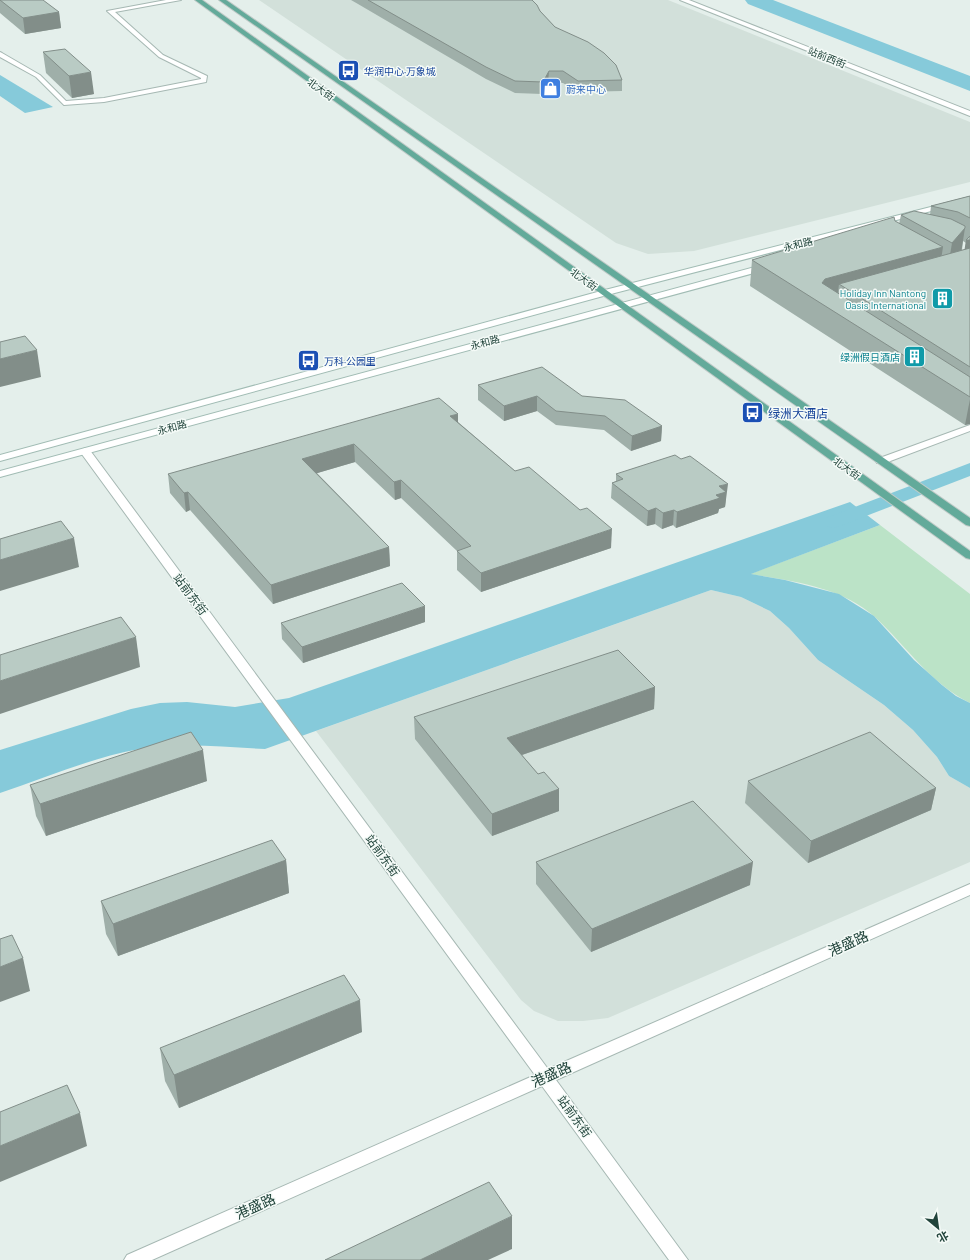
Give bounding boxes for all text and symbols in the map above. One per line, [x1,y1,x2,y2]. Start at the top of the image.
street label: 站前西街 [806,44,848,70]
bus stop icon: 华润中心·万象城 [335,58,361,84]
place label: 华润中心·万象城 [364,65,436,77]
street label: 北大街 [305,75,337,103]
shop icon: 蔚来中心 [538,76,564,102]
place label: 蔚来中心 [566,83,606,95]
street label: 永和路 [782,235,814,253]
street label: 北大街 [568,265,600,293]
building icon: Holiday Inn Nantong Oasis International [929,286,955,312]
place label: Holiday Inn Nantong Oasis International [840,287,926,311]
street label: 永和路 [469,332,501,352]
building icon: 绿洲假日酒店 [902,344,928,370]
bus stop icon: 万科·公园里 [296,348,322,374]
place label: 绿洲假日酒店 [840,351,900,363]
place label: 万科·公园里 [324,355,376,367]
bus stop icon: 绿洲大酒店 [739,400,765,426]
place label: 绿洲大酒店 [768,406,828,420]
street label: 永和路 [156,417,188,437]
street label: 北大街 [831,454,863,482]
street label: 站前东街 [171,571,211,617]
street label: 站前东街 [363,831,403,879]
street label: 港盛路 [825,927,871,959]
street label: 港盛路 [528,1058,574,1090]
street label: 站前东街 [555,1092,595,1140]
street label: 港盛路 [232,1190,278,1222]
north arrow [918,1208,958,1248]
text: 北 [935,1229,951,1246]

